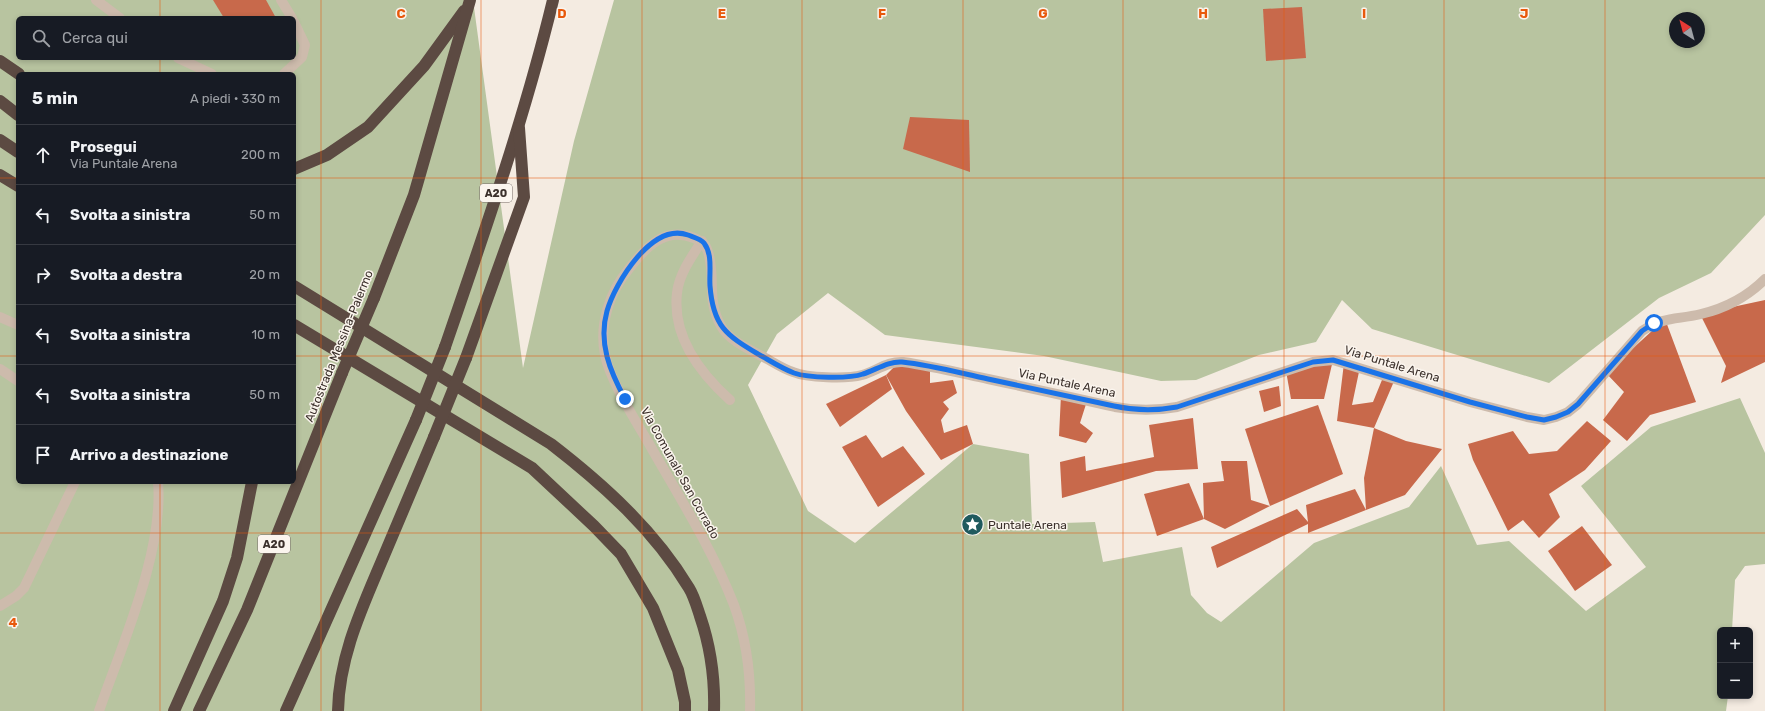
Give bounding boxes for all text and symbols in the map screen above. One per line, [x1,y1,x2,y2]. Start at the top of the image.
text: C [396,6,406,21]
text: D [557,6,567,21]
text: E [718,6,726,21]
text: F [878,6,886,21]
text: G [1038,6,1048,21]
text: H [1198,6,1208,21]
text: I [1362,6,1366,21]
text: J [1520,6,1528,21]
north arrow [1669,12,1705,48]
search box [16,16,296,60]
icon: search [30,27,52,49]
text: Cerca qui [62,29,128,47]
text: 5 min [32,88,78,108]
text: A piedi · 330 m [190,91,280,106]
text: Prosegui [70,138,137,156]
icon: ahead [32,144,54,166]
text: 200 m [241,147,280,162]
text: Via Puntale Arena [70,156,177,171]
road number: A20 [480,184,512,202]
icon: left [32,204,54,226]
text: Svolta a sinistra [70,206,190,224]
text: 50 m [249,207,280,222]
icon: right [32,264,54,286]
text: Svolta a destra [70,266,182,284]
text: 20 m [249,267,280,282]
street label: Autostrada Messina-Palermo [302,268,376,424]
route start [1645,314,1663,332]
icon: left [32,324,54,346]
text: Svolta a sinistra [70,326,190,344]
text: 10 m [251,327,280,342]
street label: Via Puntale Arena [1343,343,1441,385]
street label: Via Puntale Arena [1017,366,1117,400]
icon: left [32,384,54,406]
text: Svolta a sinistra [70,386,190,404]
text: 50 m [249,387,280,402]
route end [616,390,634,408]
street label: Via Comunale San Corrado [638,405,722,541]
icon: arrive [32,444,54,466]
text: Arrivo a destinazione [70,446,228,464]
place icon: Puntale Arena [959,512,985,538]
place label: Puntale Arena [988,518,1067,532]
road number: A20 [258,535,290,553]
text: 4 [9,615,18,630]
map controls [1717,627,1753,699]
button: + [1717,627,1753,663]
button: − [1717,663,1753,699]

